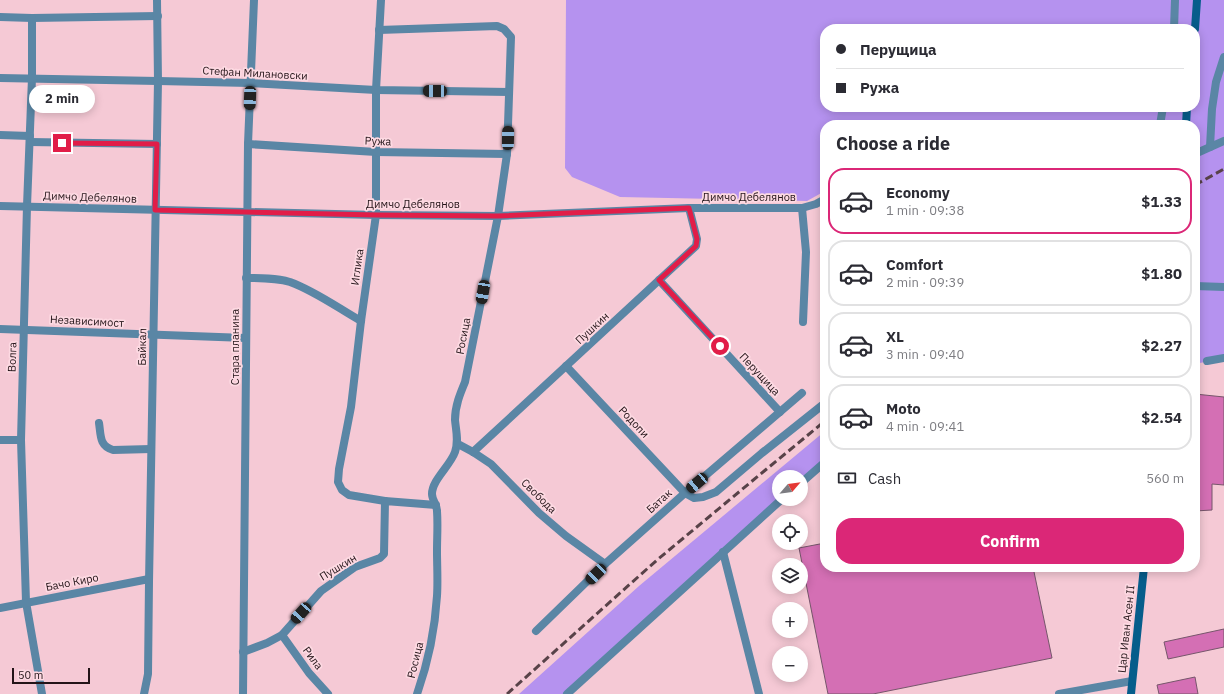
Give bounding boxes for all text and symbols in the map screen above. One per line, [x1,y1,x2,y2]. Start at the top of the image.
text: Перущица [860,40,936,59]
street label: Стефан Милановски [202,63,308,83]
text: Ружа [860,78,899,97]
callout: 2 min [29,85,95,113]
car [423,85,447,97]
car [244,86,256,110]
text: 2 min [45,90,79,107]
car [502,126,514,150]
text: Choose a ride [836,132,950,155]
route end [53,134,71,152]
street label: Ружа [364,134,392,148]
icon: car [838,183,874,219]
text: Economy [886,183,950,202]
street label: Димчо Дебелянов [43,188,137,206]
street label: Димчо Дебелянов [702,190,796,204]
text: $1.33 [1141,192,1182,211]
street label: Димчо Дебелянов [366,197,460,211]
text: 1 min · 09:38 [886,202,964,219]
street label: Иглика [348,248,367,286]
icon: car [838,255,874,291]
text: Comfort [886,255,943,274]
text: $1.80 [1141,264,1182,283]
text: 2 min · 09:39 [886,274,964,291]
car [475,279,491,305]
street label: Стара планина [228,309,242,385]
street label: Пушкин [572,309,612,347]
street label: Независимост [50,312,124,330]
street label: Росица [453,316,473,356]
icon: car [838,327,874,363]
text: XL [886,327,904,346]
street label: Байкал [135,328,149,366]
text: $2.27 [1141,336,1182,355]
route start [711,337,729,355]
street label: Волга [4,342,20,372]
text: 3 min · 09:40 [886,346,964,363]
street label: Перущица [737,350,783,398]
icon: car [838,399,874,435]
text: Moto [886,399,921,418]
street label: Родопи [616,403,652,441]
text: $2.54 [1141,408,1182,427]
text: 4 min · 09:41 [886,418,964,435]
icon: cash [836,467,858,489]
text: Cash [868,469,901,488]
north arrow [772,470,808,506]
map controls [772,470,808,682]
text: 560 m [1146,470,1184,487]
car [684,471,710,495]
street label: Свобода [518,476,560,516]
street label: Батак [643,486,675,516]
button: locate [772,514,808,550]
button: Confirm [836,518,1184,564]
street label: Пушкин [317,550,359,584]
button: layers [772,558,808,594]
car [583,561,609,587]
street label: Бачо Киро [44,570,100,594]
street label: Цар Иван Асен II [1114,584,1138,674]
car [289,600,313,626]
button: + [772,602,808,638]
street label: Росица [404,640,426,680]
street label: Рила [300,644,326,672]
button: − [772,646,808,682]
scale bar [12,666,90,685]
text: 50 m [18,668,43,682]

